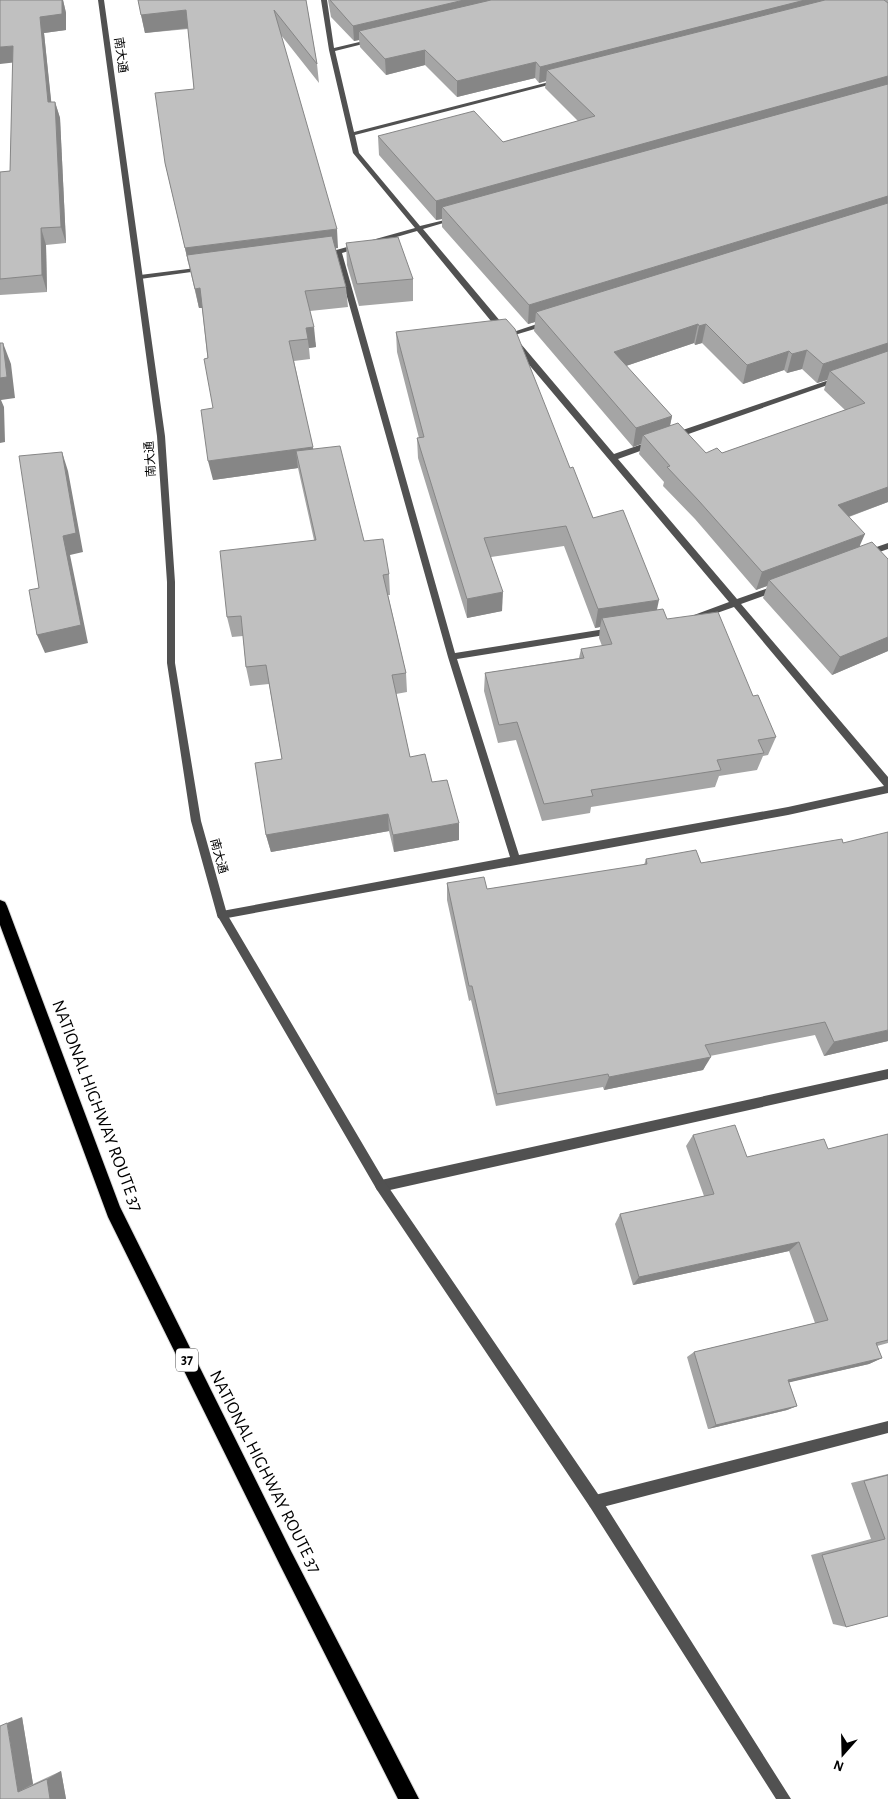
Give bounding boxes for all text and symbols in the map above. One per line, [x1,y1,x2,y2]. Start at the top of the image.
street label: 南大通 [113,36,130,74]
street label: 南大通 [142,441,157,477]
street label: 南大通 [209,837,230,875]
street label: NATIONAL HIGHWAY ROUTE 37 [48,998,146,1214]
road number: 37 [176,1348,198,1372]
street label: NATIONAL HIGHWAY ROUTE 37 [206,1368,324,1576]
north arrow [818,1729,868,1779]
text: N [832,1757,846,1774]

